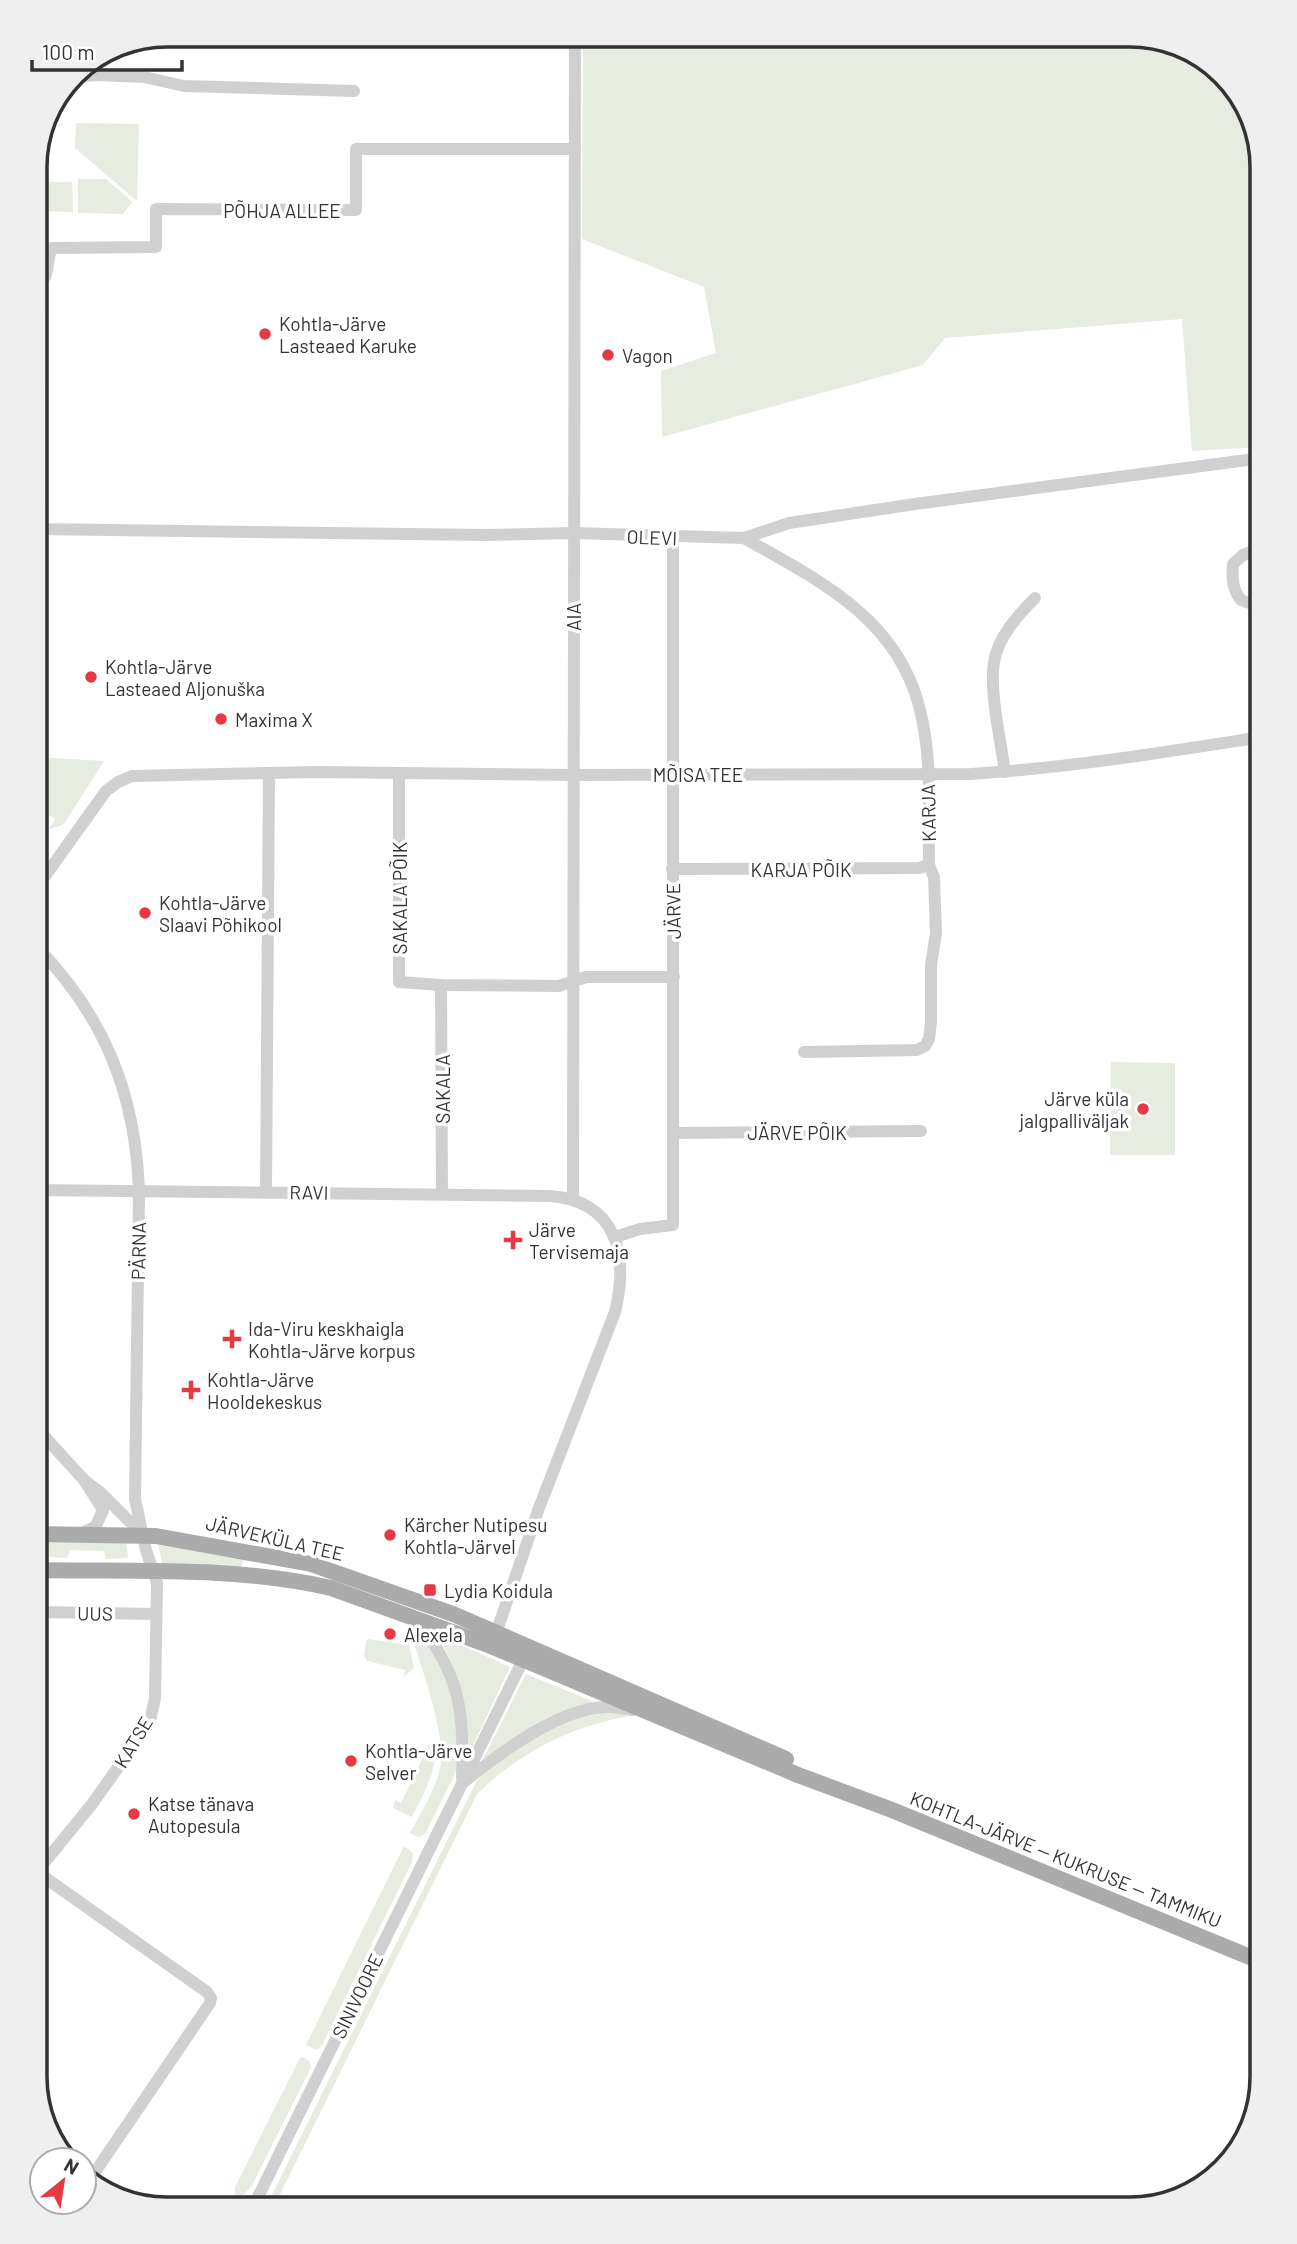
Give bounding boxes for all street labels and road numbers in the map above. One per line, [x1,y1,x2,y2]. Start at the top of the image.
street label: PÕHJA ALLEE [223,199,341,222]
street label: OLEVI [626,525,678,549]
street label: AIA [562,603,585,631]
street label: MÕISA TEE [653,763,743,786]
street label: KARJA [916,784,940,842]
street label: SAKALA PÕIK [388,841,411,954]
street label: KARJA PÕIK [750,858,852,881]
street label: JÄRVE [661,883,685,939]
street label: SAKALA [431,1054,454,1124]
street label: JÄRVE PÕIK [747,1121,847,1144]
street label: RAVI [289,1180,329,1204]
street label: PÄRNA [126,1222,150,1280]
street label: JÄRVEKÜLA TEE [204,1511,346,1565]
street label: UUS [77,1601,113,1625]
street label: KATSE [109,1712,157,1772]
street label: KOHTLA-JÄRVE — KUKRUSE — TAMMIKU [907,1786,1225,1932]
street label: SINIVOORE [327,1950,387,2042]

